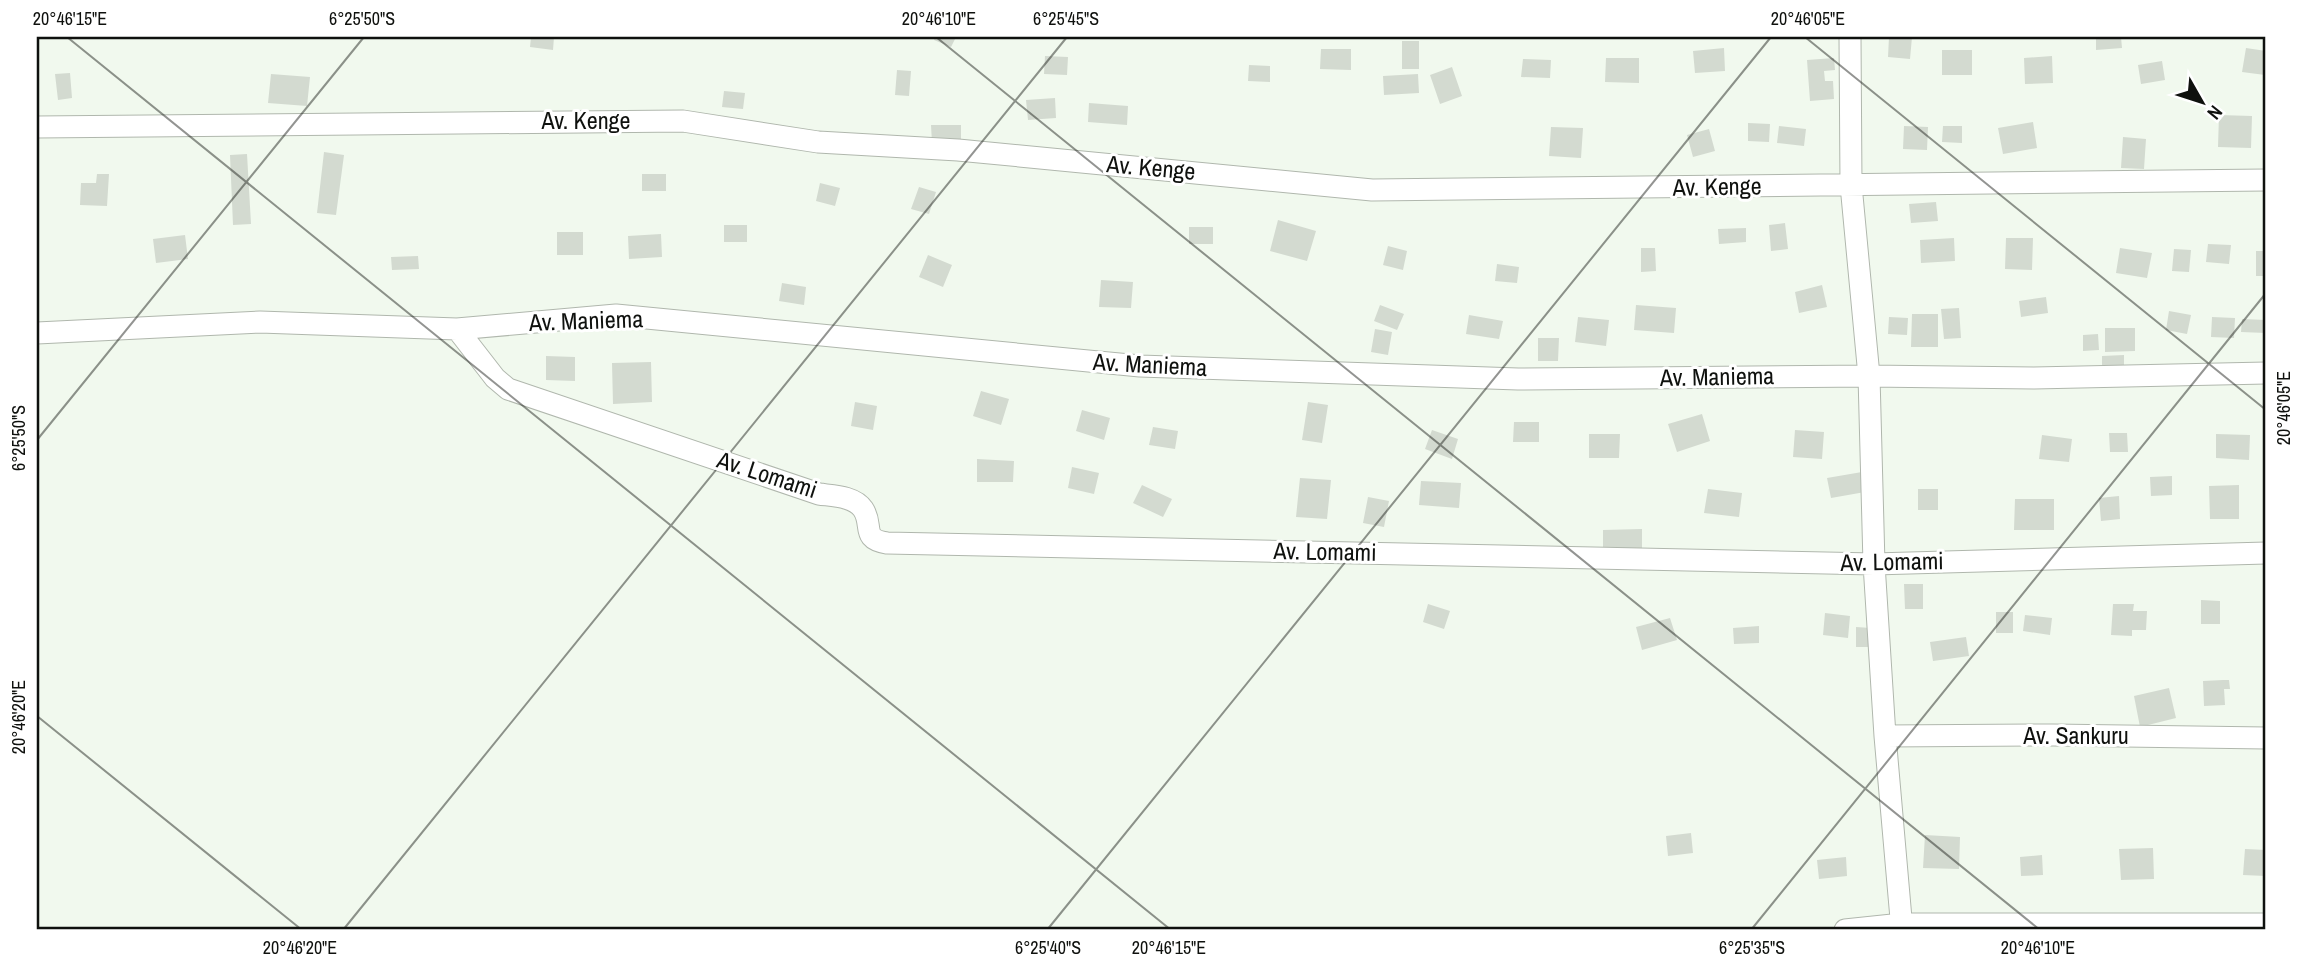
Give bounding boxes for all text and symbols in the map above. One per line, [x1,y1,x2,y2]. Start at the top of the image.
text: 20°46'15"E [33,6,107,31]
text: 6°25'50"S [329,6,395,31]
text: 20°46'10"E [902,6,976,31]
text: 6°25'45"S [1033,6,1099,31]
text: 20°46'05"E [1771,6,1845,31]
north arrow [2166,66,2236,136]
text: N [2202,100,2229,125]
street label: Av. Kenge [540,104,631,136]
street label: Av. Kenge [1104,147,1197,187]
street label: Av. Kenge [1671,169,1762,203]
street label: Av. Maniema [527,302,644,338]
street label: Av. Maniema [1091,345,1208,383]
street label: Av. Maniema [1659,359,1774,393]
text: 20°46'05"E [2271,371,2296,445]
text: 6°25'50"S [6,405,31,471]
street label: Av. Lomami [712,443,821,505]
street label: Av. Lomami [1272,534,1377,568]
street label: Av. Lomami [1839,544,1944,578]
text: 20°46'20"E [6,680,31,754]
street label: Av. Sankuru [2022,719,2129,751]
text: 20°46'20"E [263,935,337,960]
text: 6°25'40"S [1015,935,1081,960]
text: 20°46'15"E [1132,935,1206,960]
text: 6°25'35"S [1719,935,1785,960]
text: 20°46'10"E [2001,935,2075,960]

